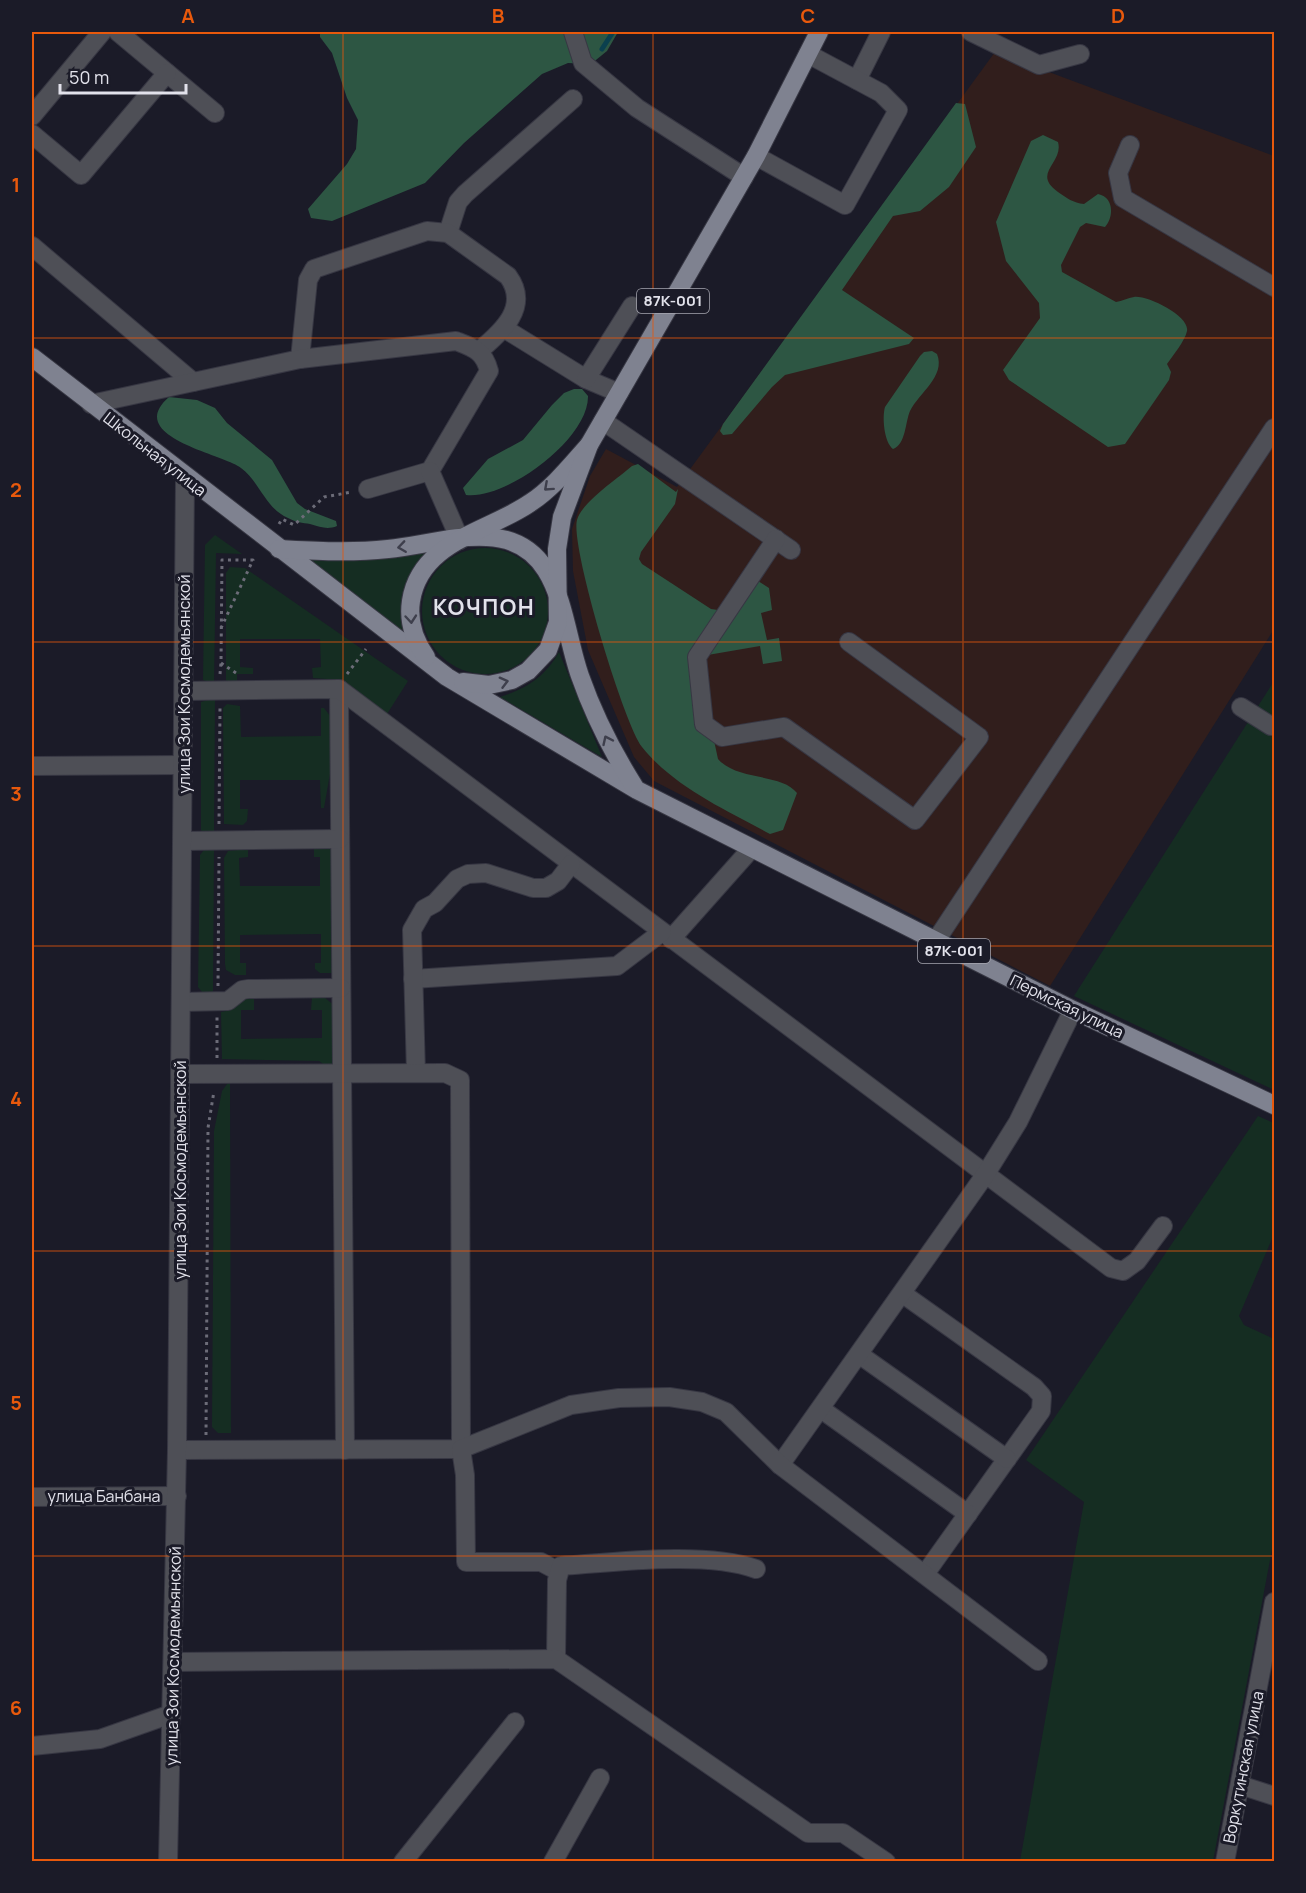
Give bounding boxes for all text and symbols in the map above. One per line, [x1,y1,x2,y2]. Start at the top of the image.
text: A [181,2,195,29]
text: B [492,2,505,29]
text: C [801,2,815,29]
text: D [1111,2,1125,29]
scale bar [60,57,186,95]
text: 50 m [69,65,109,89]
text: 1 [12,171,20,198]
road number: 87К-001 [637,289,709,313]
street label: Школьная улица [99,407,211,501]
text: 2 [10,476,22,503]
one-way arrow [545,480,555,491]
one-way arrow [398,541,407,553]
street label: улица Зои Космодемьянской [173,574,195,794]
district label: КОЧПОН [433,592,535,622]
one-way arrow [404,614,417,623]
one-way arrow [498,677,509,689]
one-way arrow [602,736,614,747]
text: 3 [10,780,22,807]
road number: 87К-001 [918,939,990,963]
street label: Пермская улица [1007,969,1127,1043]
street label: улица Зои Космодемьянской [169,1060,191,1280]
text: 4 [10,1085,22,1112]
text: 5 [10,1389,22,1416]
street label: улица Банбана [48,1485,160,1507]
street label: улица Зои Космодемьянской [160,1546,186,1766]
street label: Воркутинская улица [1217,1689,1269,1845]
text: 6 [10,1694,22,1721]

